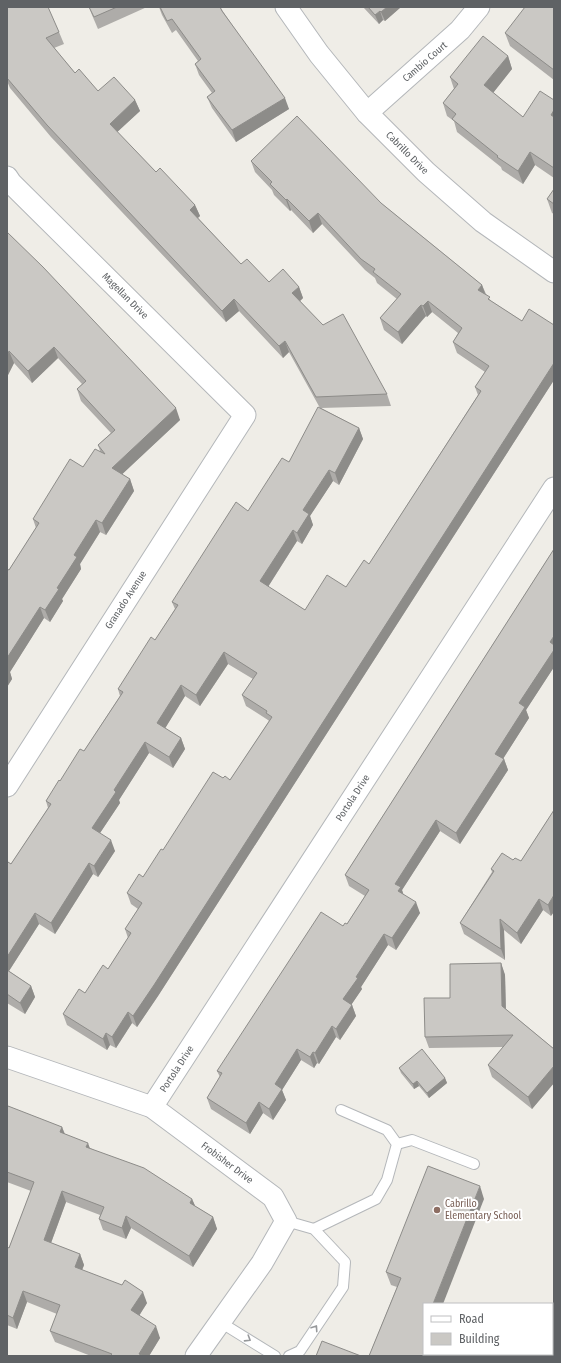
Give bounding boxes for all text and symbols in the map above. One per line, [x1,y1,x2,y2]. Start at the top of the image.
street label: Cambio Court [400,39,450,85]
street label: Cabrillo Drive [383,129,431,177]
street label: Magellan Drive [99,270,151,322]
street label: Granado Avenue [103,569,149,631]
street label: Portola Drive [334,772,373,824]
street label: Portola Drive [158,1043,197,1095]
street label: Frobisher Drive [199,1140,255,1186]
place label: Cabrillo Elementary School [445,1198,521,1222]
marker: Cabrillo Elementary School [432,1205,442,1215]
legend [423,1303,553,1355]
text: Road [459,1312,484,1326]
one-way arrow [310,1325,318,1332]
text: Building [459,1332,500,1346]
one-way arrow [243,1334,250,1341]

